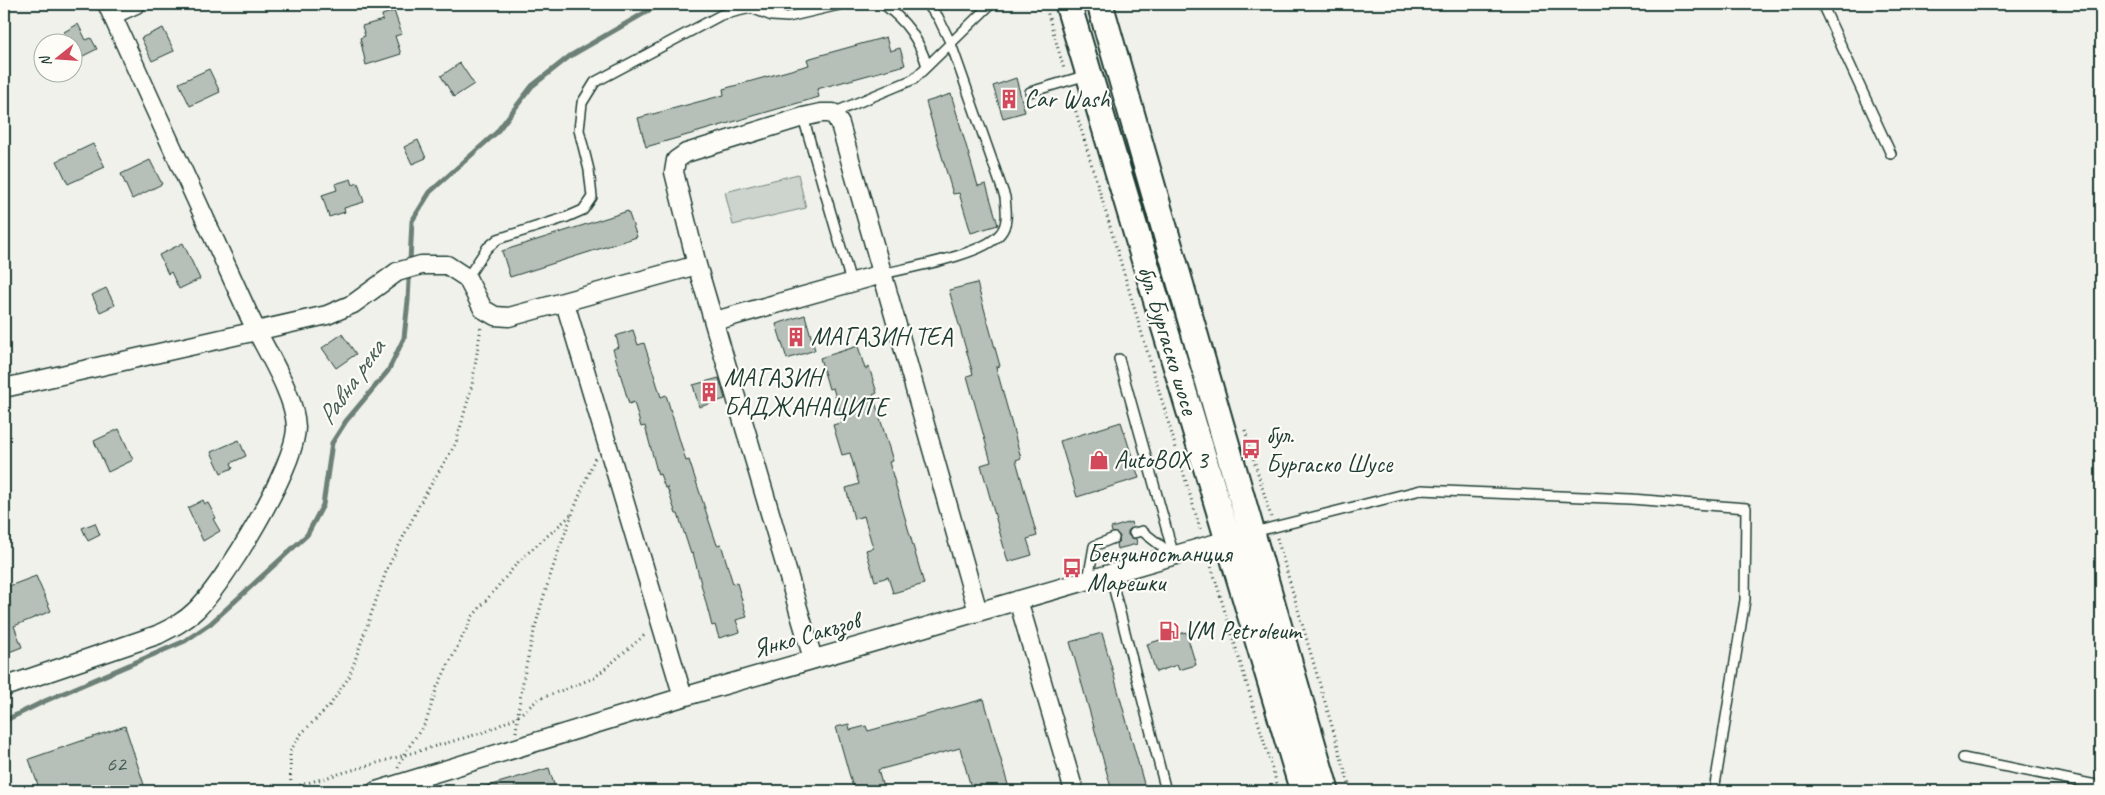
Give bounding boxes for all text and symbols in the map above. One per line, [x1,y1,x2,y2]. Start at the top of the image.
north arrow [32,32,82,82]
text: N [36,53,55,68]
place label: Car Wash [1024,83,1110,115]
building icon: Car Wash [998,88,1020,110]
street label: бул. Бургаско шосе [1130,262,1206,420]
place label: МАГАЗИН ТЕА [811,321,953,353]
building icon: МАГАЗИН ТЕА [785,326,807,348]
water label: Равна река [310,331,394,431]
place label: МАГАЗИН БАДЖАНАЦИТЕ [724,362,891,423]
building icon: МАГАЗИН БАДЖАНАЦИТЕ [698,381,720,403]
place label: бул. Бургаско Шусе [1266,419,1394,480]
bus stop icon: бул. Бургаско Шусе [1240,438,1262,460]
place label: AutoBOX 3 [1114,444,1209,476]
shop icon: AutoBOX 3 [1088,449,1110,471]
place label: Бензиностанция Марешки [1087,538,1234,599]
bus stop icon: Бензиностанция Марешки [1061,557,1083,579]
street label: Янко Сакъзов [749,603,868,666]
place label: VM Petroleum [1184,615,1303,647]
fuel station icon: VM Petroleum [1158,620,1180,642]
house number: 62 [106,750,128,778]

